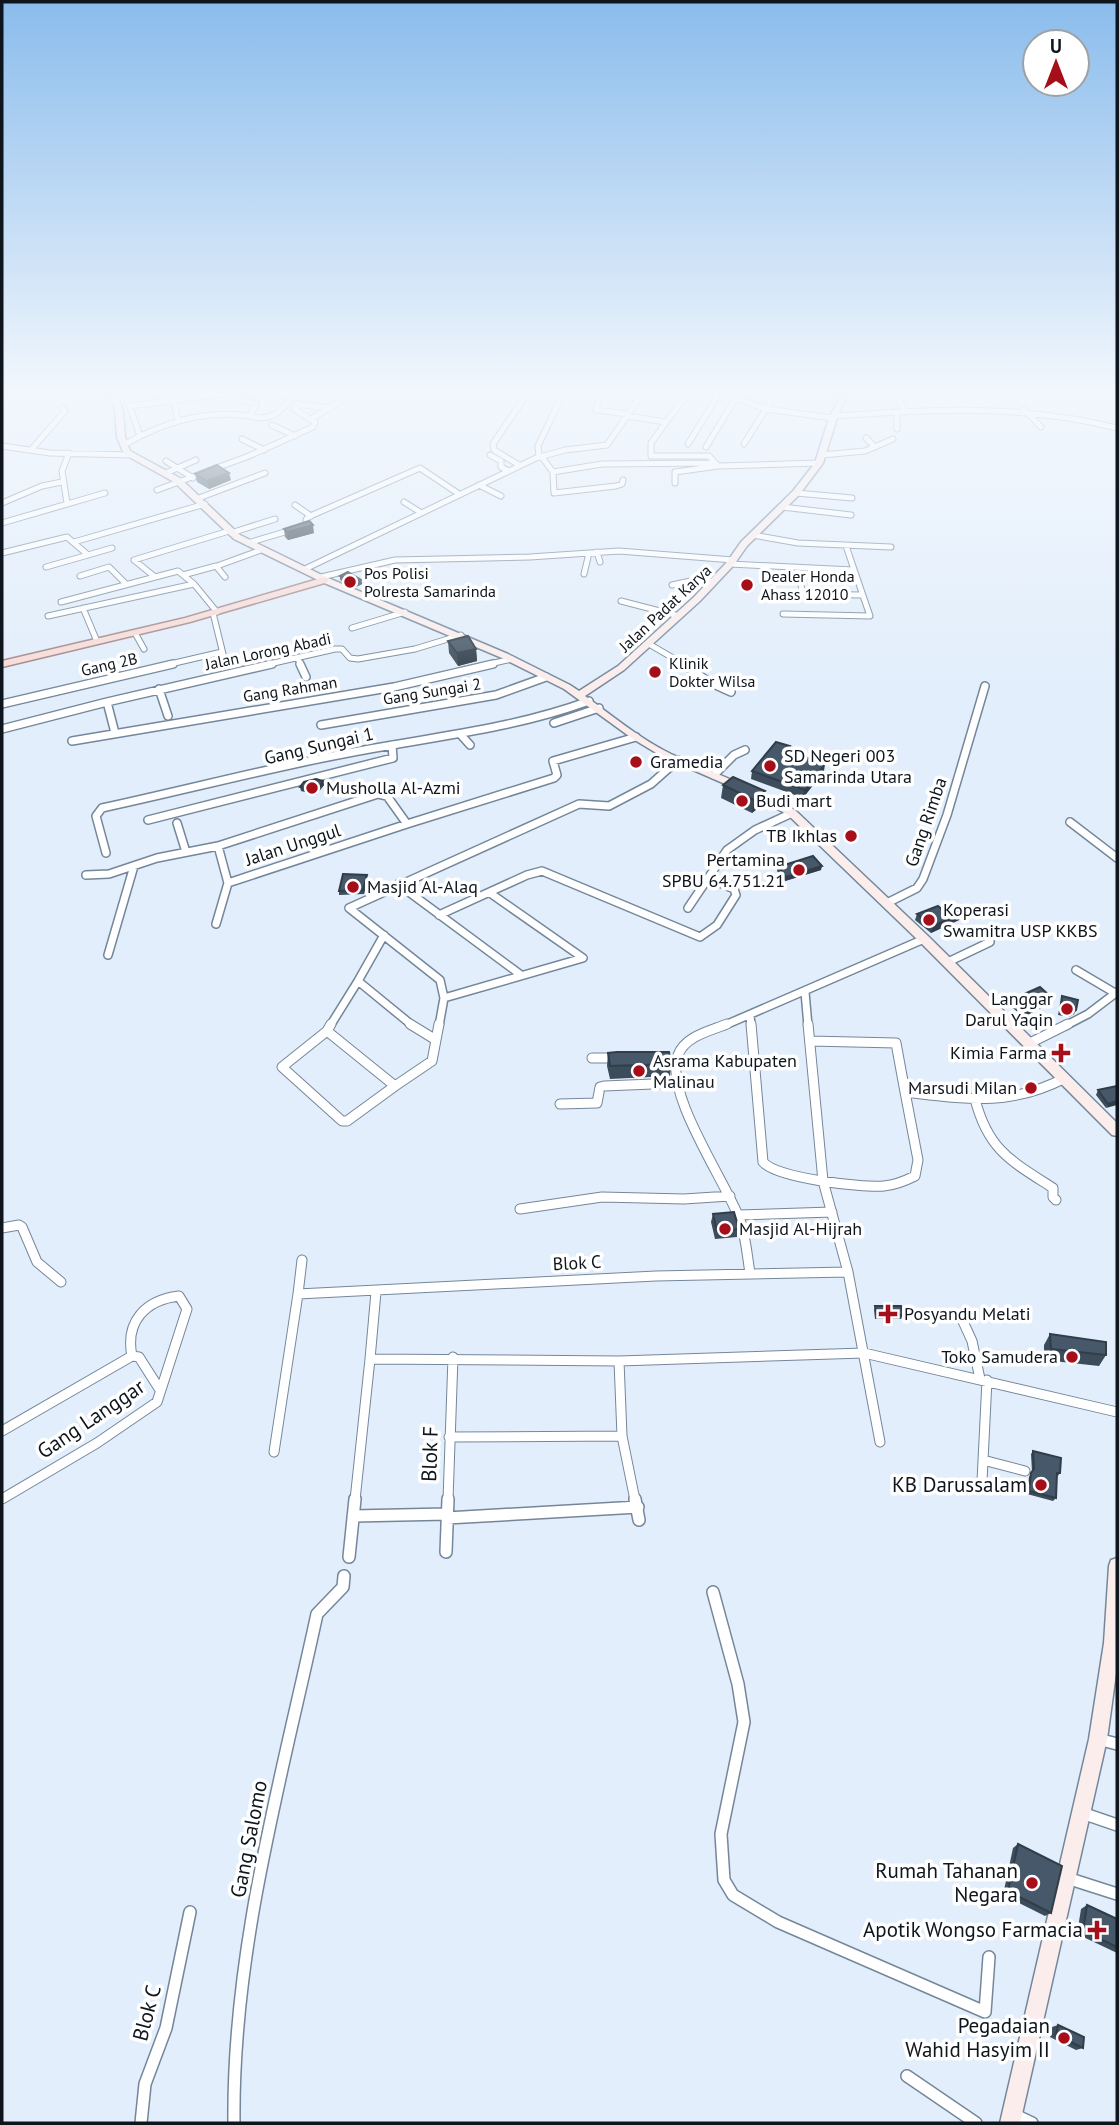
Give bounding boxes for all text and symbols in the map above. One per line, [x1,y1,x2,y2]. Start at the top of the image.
north arrow [1021,28,1091,98]
text: U [1050,34,1062,58]
street label: Jalan Padat Karya [614,560,715,657]
place label: Pos Polisi Polresta Samarinda [364,563,496,601]
place label: Dealer Honda Ahass 12010 [761,566,855,604]
marker: Pos Polisi Polresta Samarinda [342,574,358,590]
marker: Dealer Honda Ahass 12010 [739,577,755,593]
street label: Jalan Lorong Abadi [202,628,333,674]
street label: Gang 2B [79,648,139,680]
place label: Klinik Dokter Wilsa [669,653,755,691]
marker: Klinik Dokter Wilsa [647,664,663,680]
street label: Gang Rahman [241,672,339,706]
street label: Gang Sungai 2 [382,673,482,709]
street label: Gang Sungai 1 [262,722,376,769]
place label: SD Negeri 003 Samarinda Utara [784,744,912,788]
place label: Gramedia [650,750,723,773]
marker: Gramedia [628,754,644,770]
marker: SD Negeri 003 Samarinda Utara [762,758,778,774]
street label: Gang Rimba [900,774,952,870]
place label: Musholla Al-Azmi [326,776,461,799]
marker: Musholla Al-Azmi [304,780,320,796]
place label: Budi mart [756,789,832,812]
marker: Budi mart [734,793,750,809]
street label: Jalan Unggul [241,818,344,871]
place label: TB Ikhlas [766,824,837,847]
marker: TB Ikhlas [843,828,859,844]
place label: Pertamina SPBU 64.751.21 [662,848,785,892]
marker: Pertamina SPBU 64.751.21 [791,862,807,878]
place label: Masjid Al-Alaq [367,875,478,898]
marker: Masjid Al-Alaq [345,879,361,895]
place label: Koperasi Swamitra USP KKBS [943,898,1098,942]
marker: Koperasi Swamitra USP KKBS [921,912,937,928]
place label: Langgar Darul Yaqin [965,987,1053,1031]
marker: Langgar Darul Yaqin [1059,1001,1075,1017]
place label: Kimia Farma [950,1041,1047,1064]
marker: Kimia Farma [1053,1045,1069,1061]
place label: Asrama Kabupaten Malinau [653,1049,797,1093]
marker: Asrama Kabupaten Malinau [631,1063,647,1079]
place label: Marsudi Milan [908,1076,1017,1099]
marker: Marsudi Milan [1023,1080,1039,1096]
place label: Masjid Al-Hijrah [739,1217,862,1240]
marker: Masjid Al-Hijrah [717,1221,733,1237]
street label: Blok C [552,1250,602,1275]
place label: Posyandu Melati [904,1302,1031,1325]
marker: Posyandu Melati [878,1304,898,1324]
place label: Toko Samudera [941,1345,1058,1368]
marker: Toko Samudera [1064,1349,1080,1365]
street label: Gang Langgar [32,1373,150,1464]
street label: Blok F [415,1426,444,1482]
place label: KB Darussalam [892,1471,1027,1498]
marker: KB Darussalam [1033,1477,1049,1493]
street label: Gang Salomo [224,1778,273,1900]
place label: Rumah Tahanan Negara [875,1857,1018,1908]
marker: Rumah Tahanan Negara [1024,1875,1040,1891]
place label: Apotik Wongso Farmacia [863,1916,1083,1943]
marker: Apotik Wongso Farmacia [1089,1922,1105,1938]
street label: Blok C [126,1982,167,2044]
place label: Pegadaian Wahid Hasyim II [905,2012,1050,2063]
marker: Pegadaian Wahid Hasyim II [1056,2030,1072,2046]

